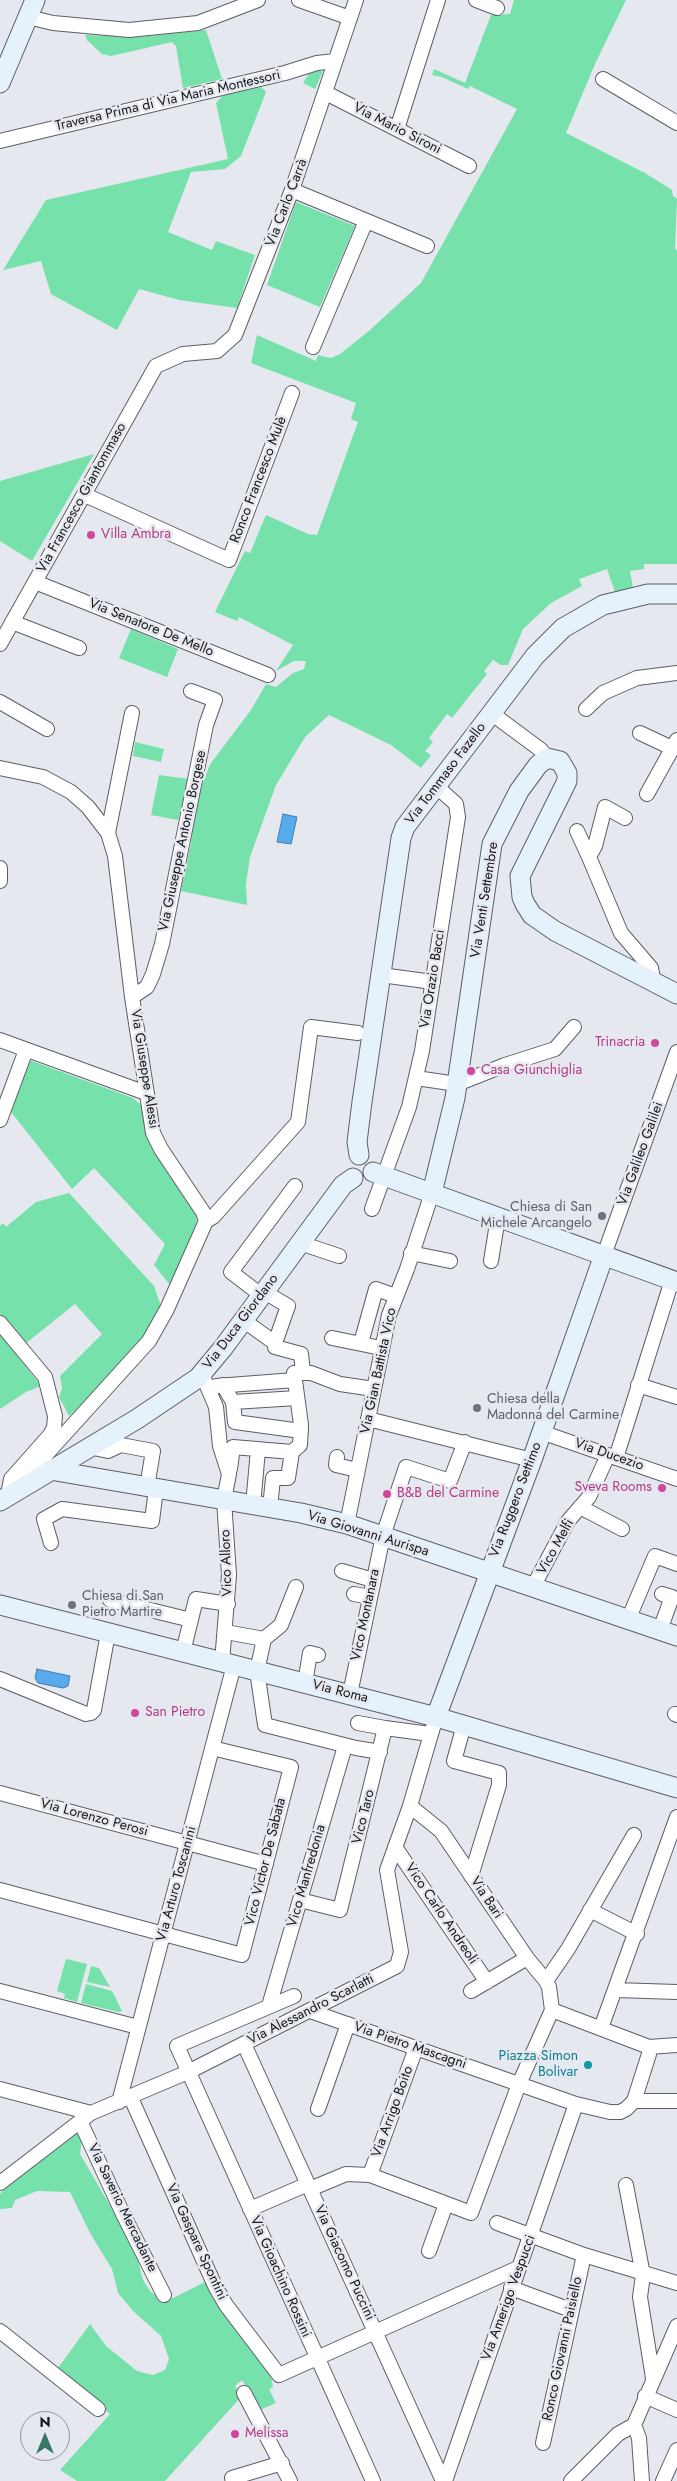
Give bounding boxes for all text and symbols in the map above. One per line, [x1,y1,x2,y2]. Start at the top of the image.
street label: Traversa Prima di Via Maria Montessori [54,67,282,135]
street label: Via Mario Sironi [350,100,444,158]
street label: Via Carlo Carrà [263,157,311,249]
street label: Ronco Francesco Mulè [227,414,291,546]
street label: Via Francesco Giantommaso [34,420,130,576]
place label: Villa Ambra [101,527,171,543]
marker: Villa Ambra [85,529,97,541]
street label: Via Senatore De Mello [86,595,216,661]
street label: Via Tommaso Fazello [402,720,490,828]
street label: Via Giuseppe Antonio Borgese [156,749,210,933]
street label: Via Venti Settembre [468,841,502,959]
street label: Via Orazio Bacci [417,928,449,1030]
street label: Via Giuseppe Alessi [126,1008,162,1130]
place label: Trinacria [595,1035,645,1051]
marker: Trinacria [649,1037,661,1049]
place label: Casa Giunchiglia [481,1063,582,1079]
marker: Casa Giunchiglia [465,1065,477,1077]
street label: Via Galileo Galilei [614,1100,668,1208]
place label: Chiesa di San Michele Arcangelo [480,1200,592,1232]
marker: Chiesa di San Michele Arcangelo [596,1210,608,1222]
street label: Via Duca Giordano [200,1271,282,1373]
street label: Via Gian Battista Vico [357,1306,401,1436]
place label: Chiesa della Madonna del Carmine [487,1392,619,1424]
marker: Chiesa della Madonna del Carmine [471,1402,483,1414]
street label: Via Ducezio [572,1435,646,1475]
street label: Via Ruggero Settimo [486,1440,546,1560]
place label: Sveva Rooms [575,1480,652,1496]
marker: Sveva Rooms [656,1482,668,1494]
place label: B&B del Carmine [397,1486,499,1502]
marker: B&B del Carmine [381,1488,393,1500]
street label: Via Giovanni Aurispa [305,1508,431,1560]
street label: Vico Melfi [534,1516,578,1578]
street label: Vico Alloro [217,1529,237,1597]
street label: Vico Montanara [348,1568,384,1662]
place label: Chiesa di San Pietro Martire [82,1589,164,1621]
marker: Chiesa di San Pietro Martire [66,1599,78,1611]
street label: Via Roma [310,1677,370,1707]
place label: San Pietro [145,1705,205,1721]
marker: San Pietro [129,1707,141,1719]
street label: Vico Taro [349,1788,379,1846]
street label: Via Lorenzo Perosi [38,1796,150,1840]
street label: Vico Victor De Sabata [242,1796,290,1928]
street label: Vico Manfredonia [284,1823,330,1929]
street label: Via Arturo Toscanini [154,1824,200,1944]
street label: Vico Carlo Andreoli [401,1860,481,1968]
street label: Via Bari [466,1874,506,1922]
street label: Via Alessandro Scarlatti [245,1971,377,2049]
street label: Via Pietro Mascagni [351,2019,469,2073]
place label: Piazza Simon Bolivar [498,2049,578,2082]
marker: Piazza Simon Bolivar [582,2059,594,2071]
street label: Via Arrigo Boito [369,2064,417,2160]
street label: Via Saverio Mercadante [84,2141,160,2275]
street label: Via Gaspare Spontini [162,2181,230,2303]
street label: Via Giacomo Puccini [310,2203,378,2323]
street label: Via Gioachino Rossini [246,2214,314,2340]
street label: Via Amerigo Vespucci [478,2233,540,2363]
street label: Ronco Giovanni Paisiello [540,2275,586,2423]
north arrow [20,2411,70,2461]
text: N [39,2412,51,2432]
place label: Melissa [245,2426,288,2442]
marker: Melissa [229,2428,241,2440]

